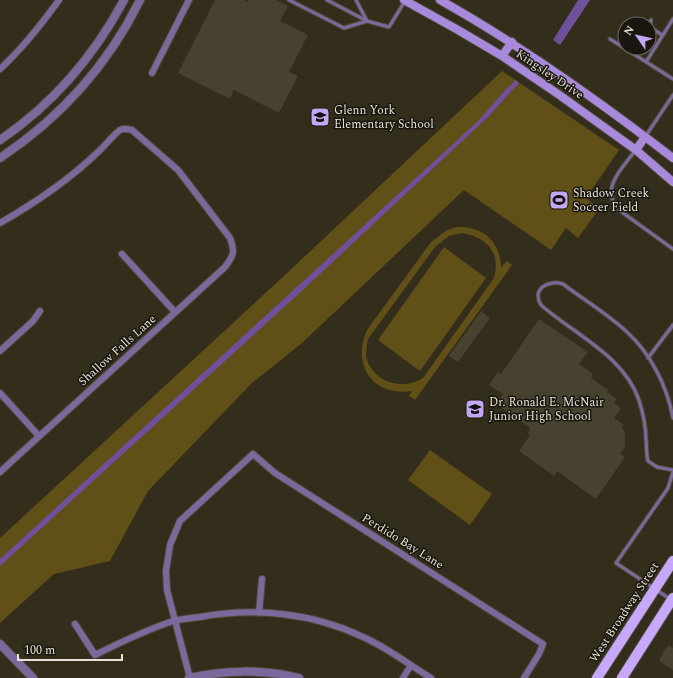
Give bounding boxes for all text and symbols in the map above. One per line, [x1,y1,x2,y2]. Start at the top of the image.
north arrow [617,16,657,56]
text: N [620,22,639,39]
street label: Kingsley Drive [512,45,588,104]
place label: Glenn York Elementary School [334,101,434,134]
school or university icon: Glenn York Elementary School [309,106,331,128]
place label: Shadow Creek Soccer Field [573,184,649,217]
sports icon: Shadow Creek Soccer Field [548,189,570,211]
street label: Shallow Falls Lane [74,310,161,391]
place label: Dr. Ronald E. McNair Junior High School [489,393,604,426]
school or university icon: Dr. Ronald E. McNair Junior High School [464,398,486,420]
street label: Perdido Bay Lane [358,509,448,574]
street label: West Broadway Street [585,558,664,666]
scale bar [18,636,122,662]
text: 100 m [24,641,55,660]

